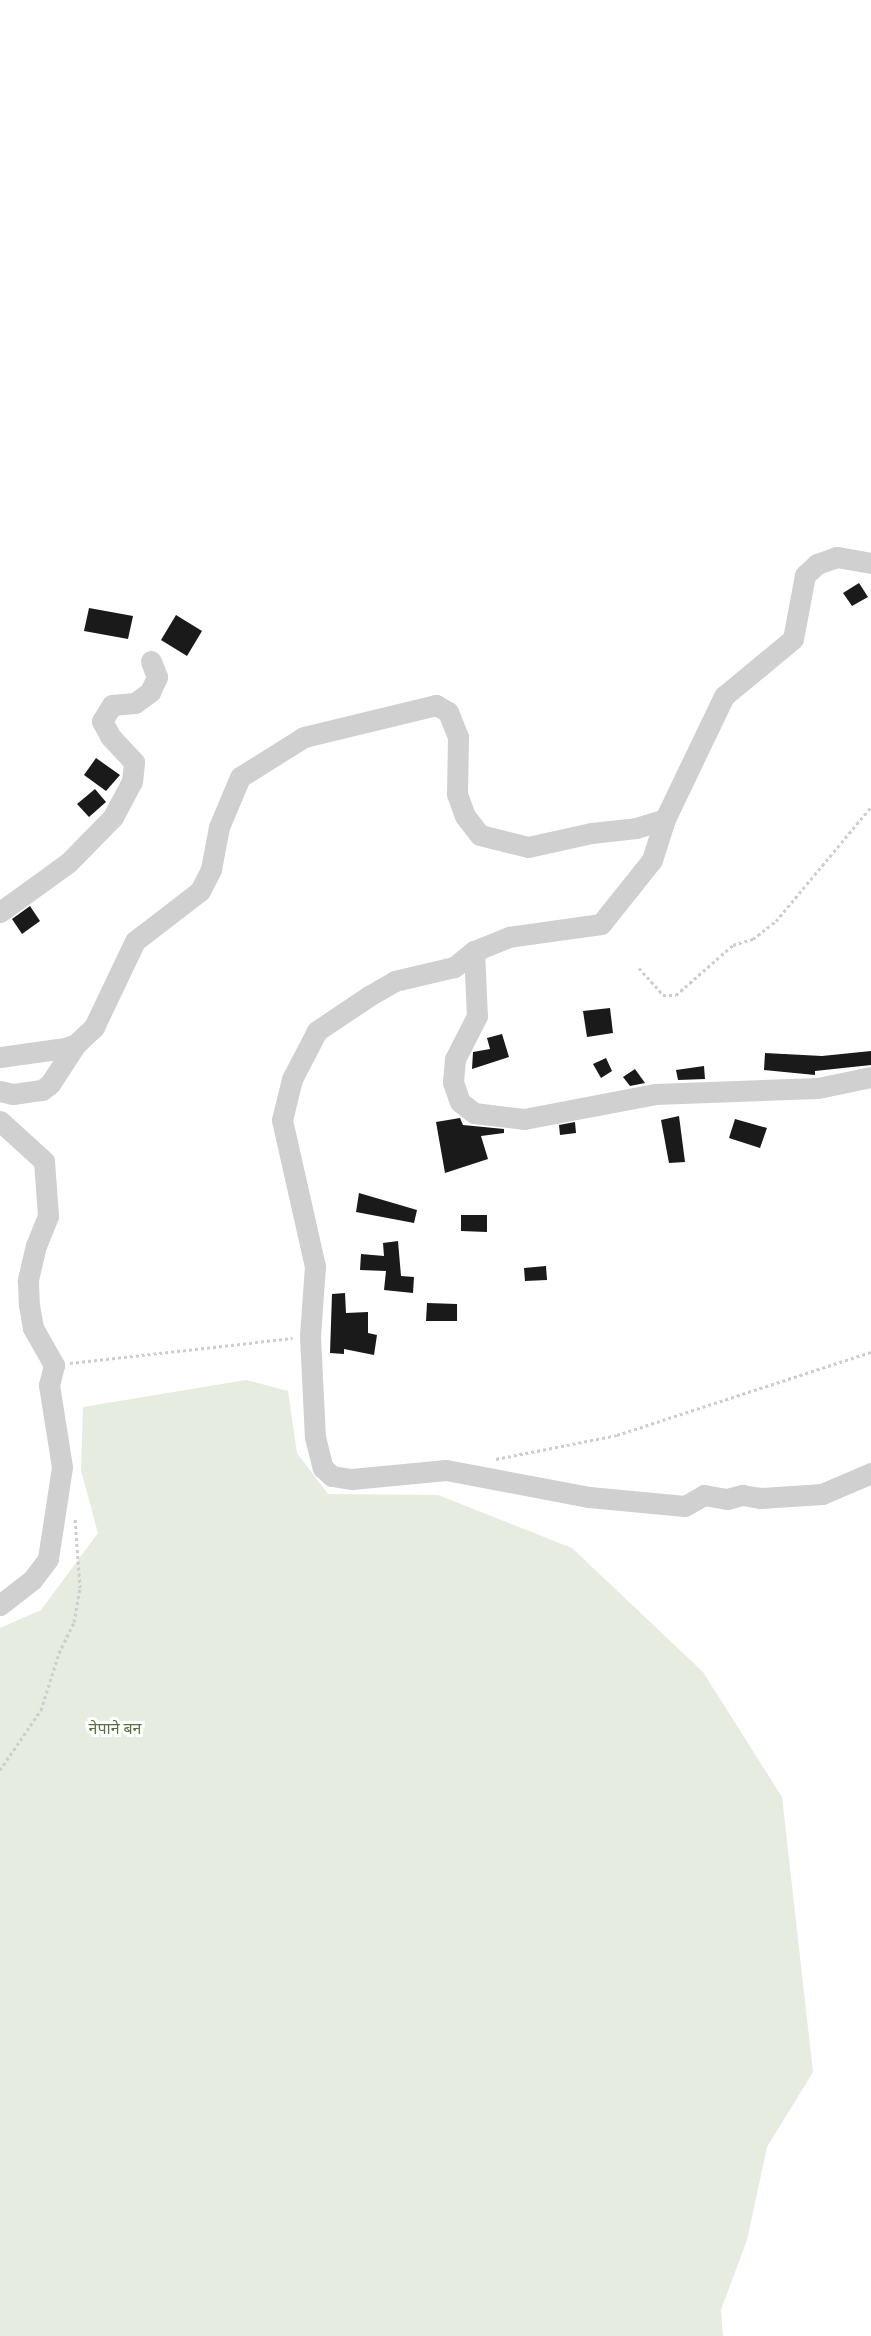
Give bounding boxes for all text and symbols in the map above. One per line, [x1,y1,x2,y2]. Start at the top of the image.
park label: नेपाने बन [89,1719,141,1739]

